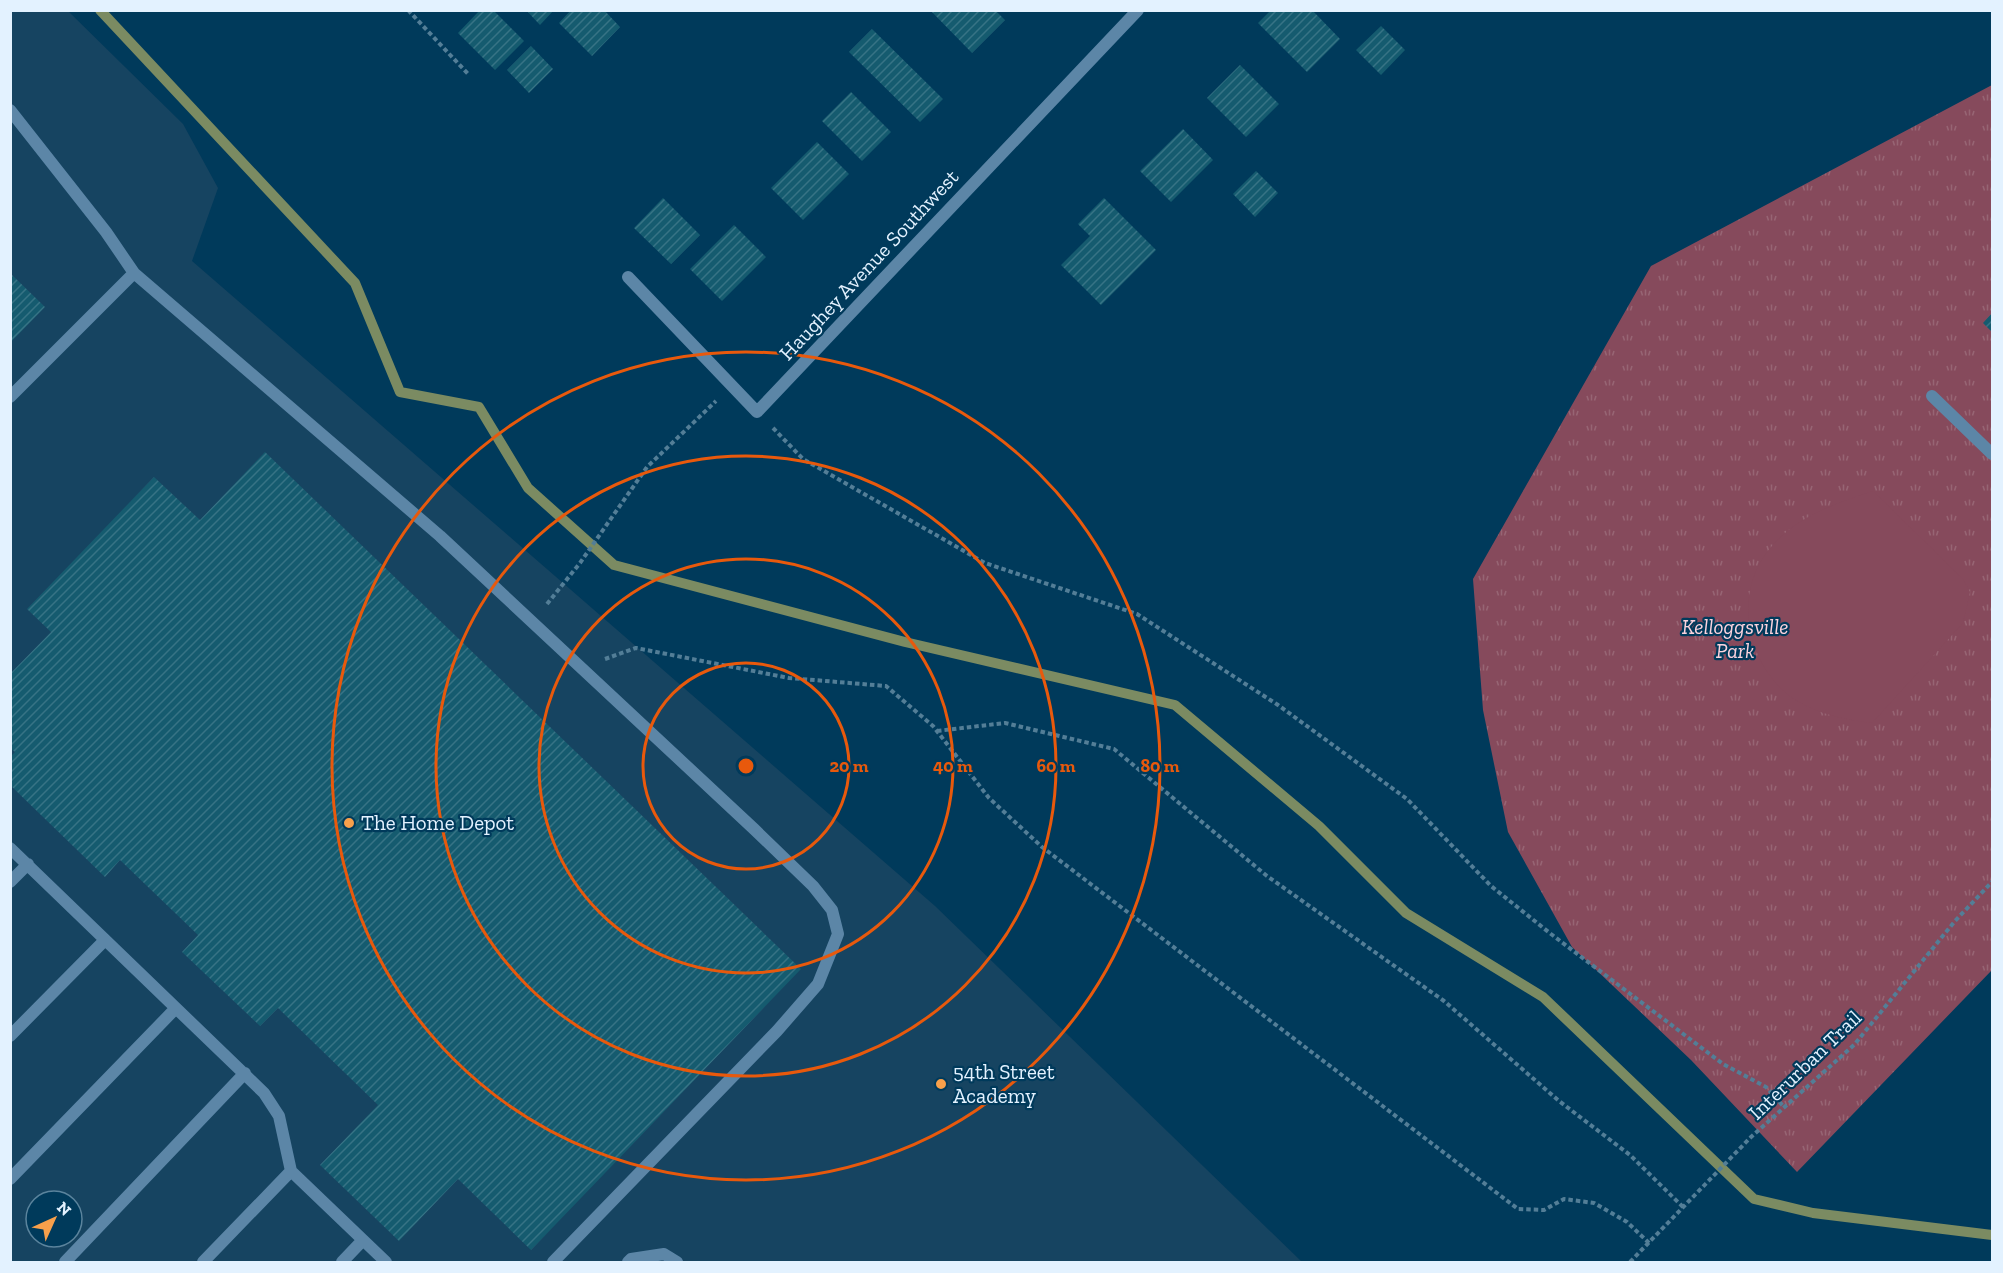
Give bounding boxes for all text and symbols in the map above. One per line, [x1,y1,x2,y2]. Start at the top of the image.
street label: Haughey Avenue Southwest [774,164,964,365]
park label: Kelloggsville Park [1682,614,1788,663]
text: 20 m [829,755,869,777]
text: 40 m [933,755,973,777]
text: 60 m [1036,755,1076,777]
text: 80 m [1140,755,1180,777]
centre of rings [736,756,756,776]
place label: The Home Depot [361,810,514,835]
marker: The Home Depot [342,816,356,830]
street label: Interurban Trail [1743,1004,1866,1125]
place label: 54th Street Academy [953,1059,1055,1108]
marker: 54th Street Academy [934,1077,948,1091]
north arrow [24,1189,84,1249]
text: N [53,1198,75,1220]

